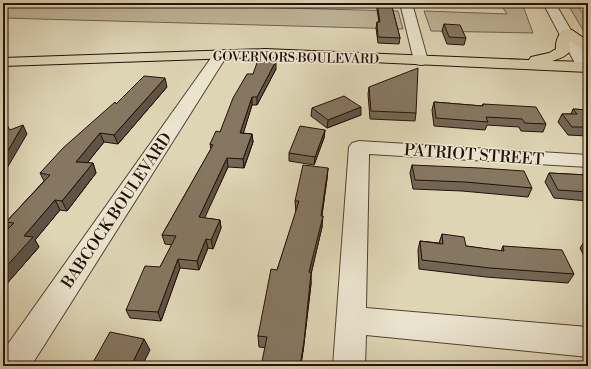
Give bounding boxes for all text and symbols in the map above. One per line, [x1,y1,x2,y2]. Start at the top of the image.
street label: GOVERNORS BOULEVARD [213,49,379,67]
street label: BABCOCK BOULEVARD [57,129,176,293]
street label: PATRIOT STREET [403,140,544,170]

